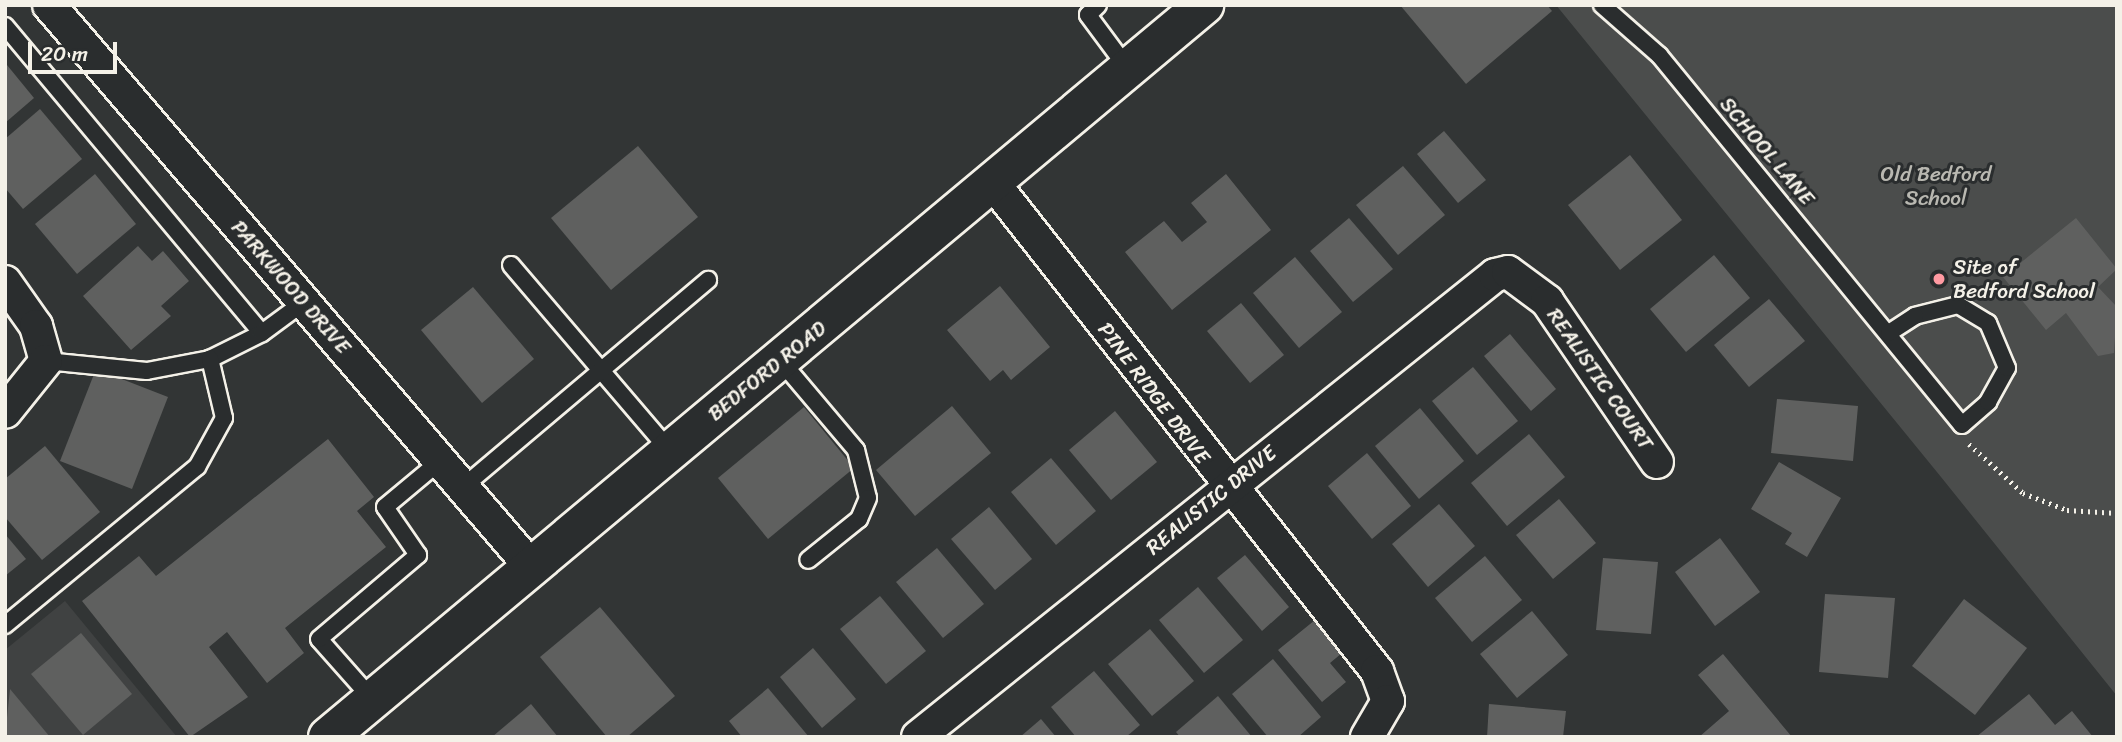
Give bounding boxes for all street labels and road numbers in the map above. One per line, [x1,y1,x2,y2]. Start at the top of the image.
street label: SCHOOL LANE [1714,92,1820,210]
street label: PARKWOOD DRIVE [226,215,356,359]
street label: REALISTIC COURT [1542,303,1658,455]
street label: BEDFORD ROAD [703,316,831,426]
street label: PINE RIDGE DRIVE [1091,316,1217,470]
street label: REALISTIC DRIVE [1140,439,1282,561]

